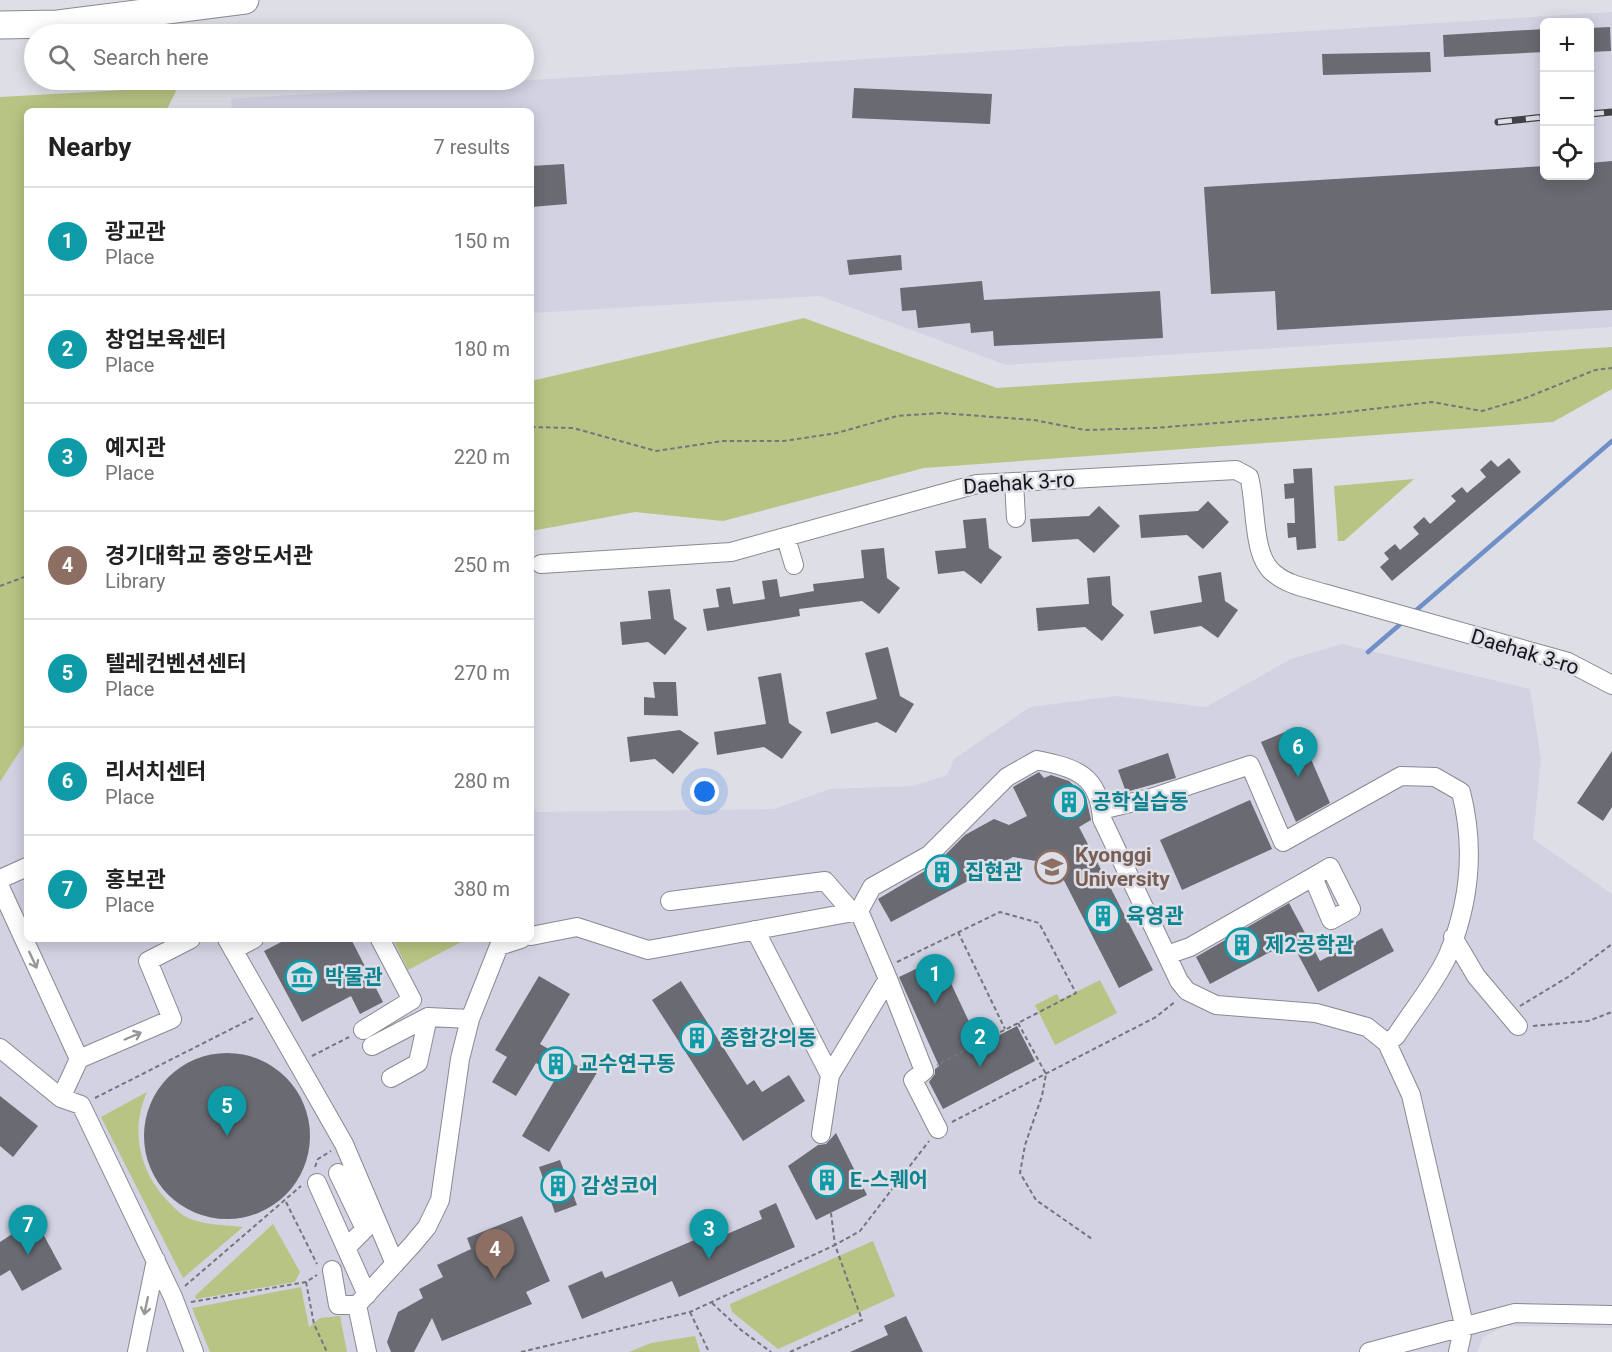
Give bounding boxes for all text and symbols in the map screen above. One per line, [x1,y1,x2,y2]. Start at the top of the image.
map controls [1540,18,1594,180]
button: + [1540,18,1594,72]
search box [24,24,534,90]
icon: search [45,41,78,74]
text: Search here [93,45,209,70]
button: − [1540,72,1594,126]
button: locate [1540,126,1594,180]
text: Nearby [48,132,131,162]
text: 7 results [434,135,510,159]
text: 광교관 [105,219,166,244]
text: 1 [62,229,73,253]
text: 150 m [454,229,510,253]
text: Place [105,245,154,269]
text: 창업보육센터 [105,327,226,352]
text: 2 [62,337,73,361]
text: 180 m [454,337,510,361]
text: Place [105,353,154,377]
text: 예지관 [105,435,166,460]
text: 3 [62,445,73,469]
text: 220 m [454,445,510,469]
text: Place [105,461,154,485]
street label: Daehak 3-ro [962,467,1076,499]
text: 경기대학교 중앙도서관 [105,543,313,568]
text: 4 [62,553,73,577]
text: 250 m [454,553,510,577]
text: Library [105,569,166,593]
street label: Daehak 3-ro [1468,624,1582,680]
text: 텔레컨벤션센터 [105,651,247,676]
text: 5 [62,661,73,685]
text: 270 m [454,661,510,685]
text: Place [105,677,154,701]
pin: 6 [1278,728,1318,777]
text: 리서치센터 [105,759,206,784]
text: 6 [62,769,73,793]
text: 280 m [454,769,510,793]
your location [690,777,719,806]
building icon: 공학실습동 [1051,784,1087,820]
text: Place [105,785,154,809]
place label: 공학실습동 [1092,790,1189,814]
place label: Kyonggi University [1075,843,1170,891]
school or university icon: Kyonggi University [1034,849,1070,885]
building icon: 집현관 [924,854,960,890]
place label: 집현관 [965,860,1023,884]
text: 홍보관 [105,867,166,892]
text: 7 [62,877,73,901]
text: 380 m [454,877,510,901]
text: Place [105,893,154,917]
building icon: 육영관 [1085,898,1121,934]
place label: 육영관 [1126,904,1184,928]
building icon: 제2공학관 [1224,927,1260,963]
place label: 제2공학관 [1265,933,1354,957]
one-way arrow [28,950,40,968]
pin: 1 [916,954,954,1004]
museum icon: 박물관 [284,959,320,995]
place label: 박물관 [325,965,383,989]
pin: 2 [960,1018,1000,1067]
building icon: 종합강의동 [679,1020,715,1056]
place label: 종합강의동 [720,1026,817,1050]
one-way arrow [123,1030,141,1041]
building icon: 교수연구동 [538,1046,574,1082]
place label: 교수연구동 [579,1052,676,1076]
pin: 5 [208,1086,246,1136]
building icon: E-스퀘어 [809,1162,845,1198]
building icon: 감성코어 [540,1168,576,1204]
place label: E-스퀘어 [850,1168,928,1192]
place label: 감성코어 [581,1174,658,1198]
pin: 7 [9,1206,48,1255]
pin: 3 [690,1210,728,1259]
pin: 4 [476,1230,514,1279]
one-way arrow [140,1296,151,1315]

